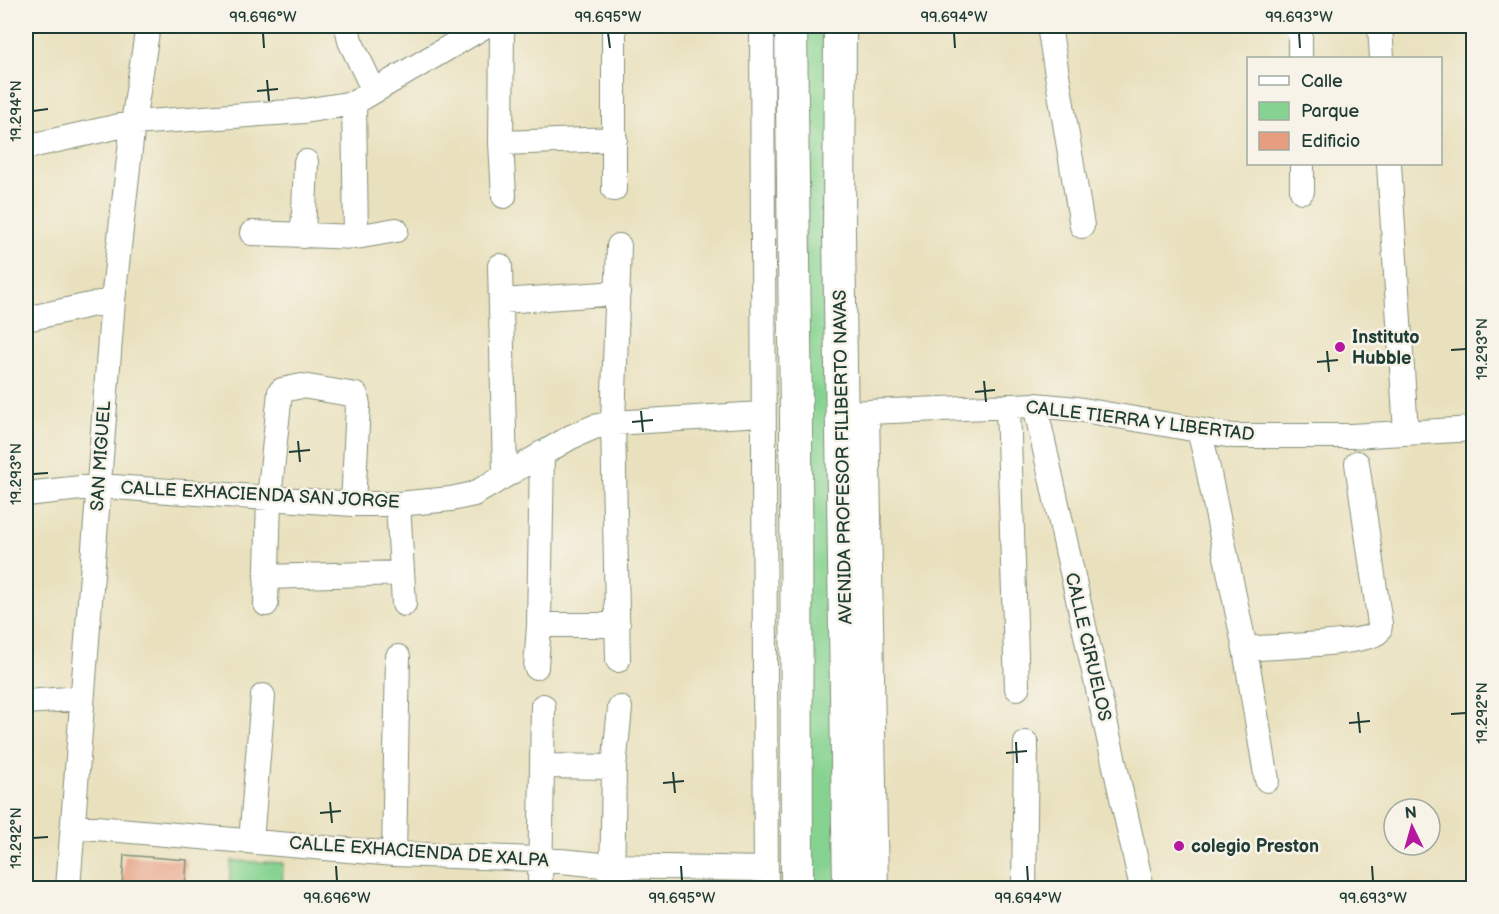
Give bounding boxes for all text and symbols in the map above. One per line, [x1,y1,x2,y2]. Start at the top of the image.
text: 99.696°W [229,8,297,27]
text: 99.695°W [574,8,642,27]
text: 99.694°W [920,8,988,27]
text: 99.693°W [1265,8,1333,27]
legend [1247,57,1442,165]
text: Calle [1301,71,1343,92]
text: 19.294°N [7,80,26,142]
text: Parque [1301,101,1359,122]
text: Edificio [1301,131,1360,152]
street label: AVENIDA PROFESOR FILIBERTO NAVAS [830,289,856,625]
text: 19.293°N [1473,318,1492,380]
place label: Instituto Hubble [1352,327,1420,369]
marker: Instituto Hubble [1333,340,1347,354]
street label: CALLE TIERRA Y LIBERTAD [1024,397,1256,445]
street label: SAN MIGUEL [87,400,115,512]
text: 19.293°N [7,443,26,505]
street label: CALLE EXHACIENDA SAN JORGE [120,477,400,513]
street label: CALLE CIRUELOS [1061,571,1115,723]
text: 19.292°N [1473,682,1492,744]
north arrow [1382,797,1442,857]
text: N [1404,804,1418,824]
text: 19.292°N [7,807,26,869]
street label: CALLE EXHACIENDA DE XALPA [288,832,550,872]
place label: colegio Preston [1191,836,1319,857]
marker: colegio Preston [1172,839,1186,853]
text: 99.696°W [303,889,371,908]
text: 99.695°W [648,889,716,908]
text: 99.694°W [994,889,1062,908]
text: 99.693°W [1339,889,1407,908]

